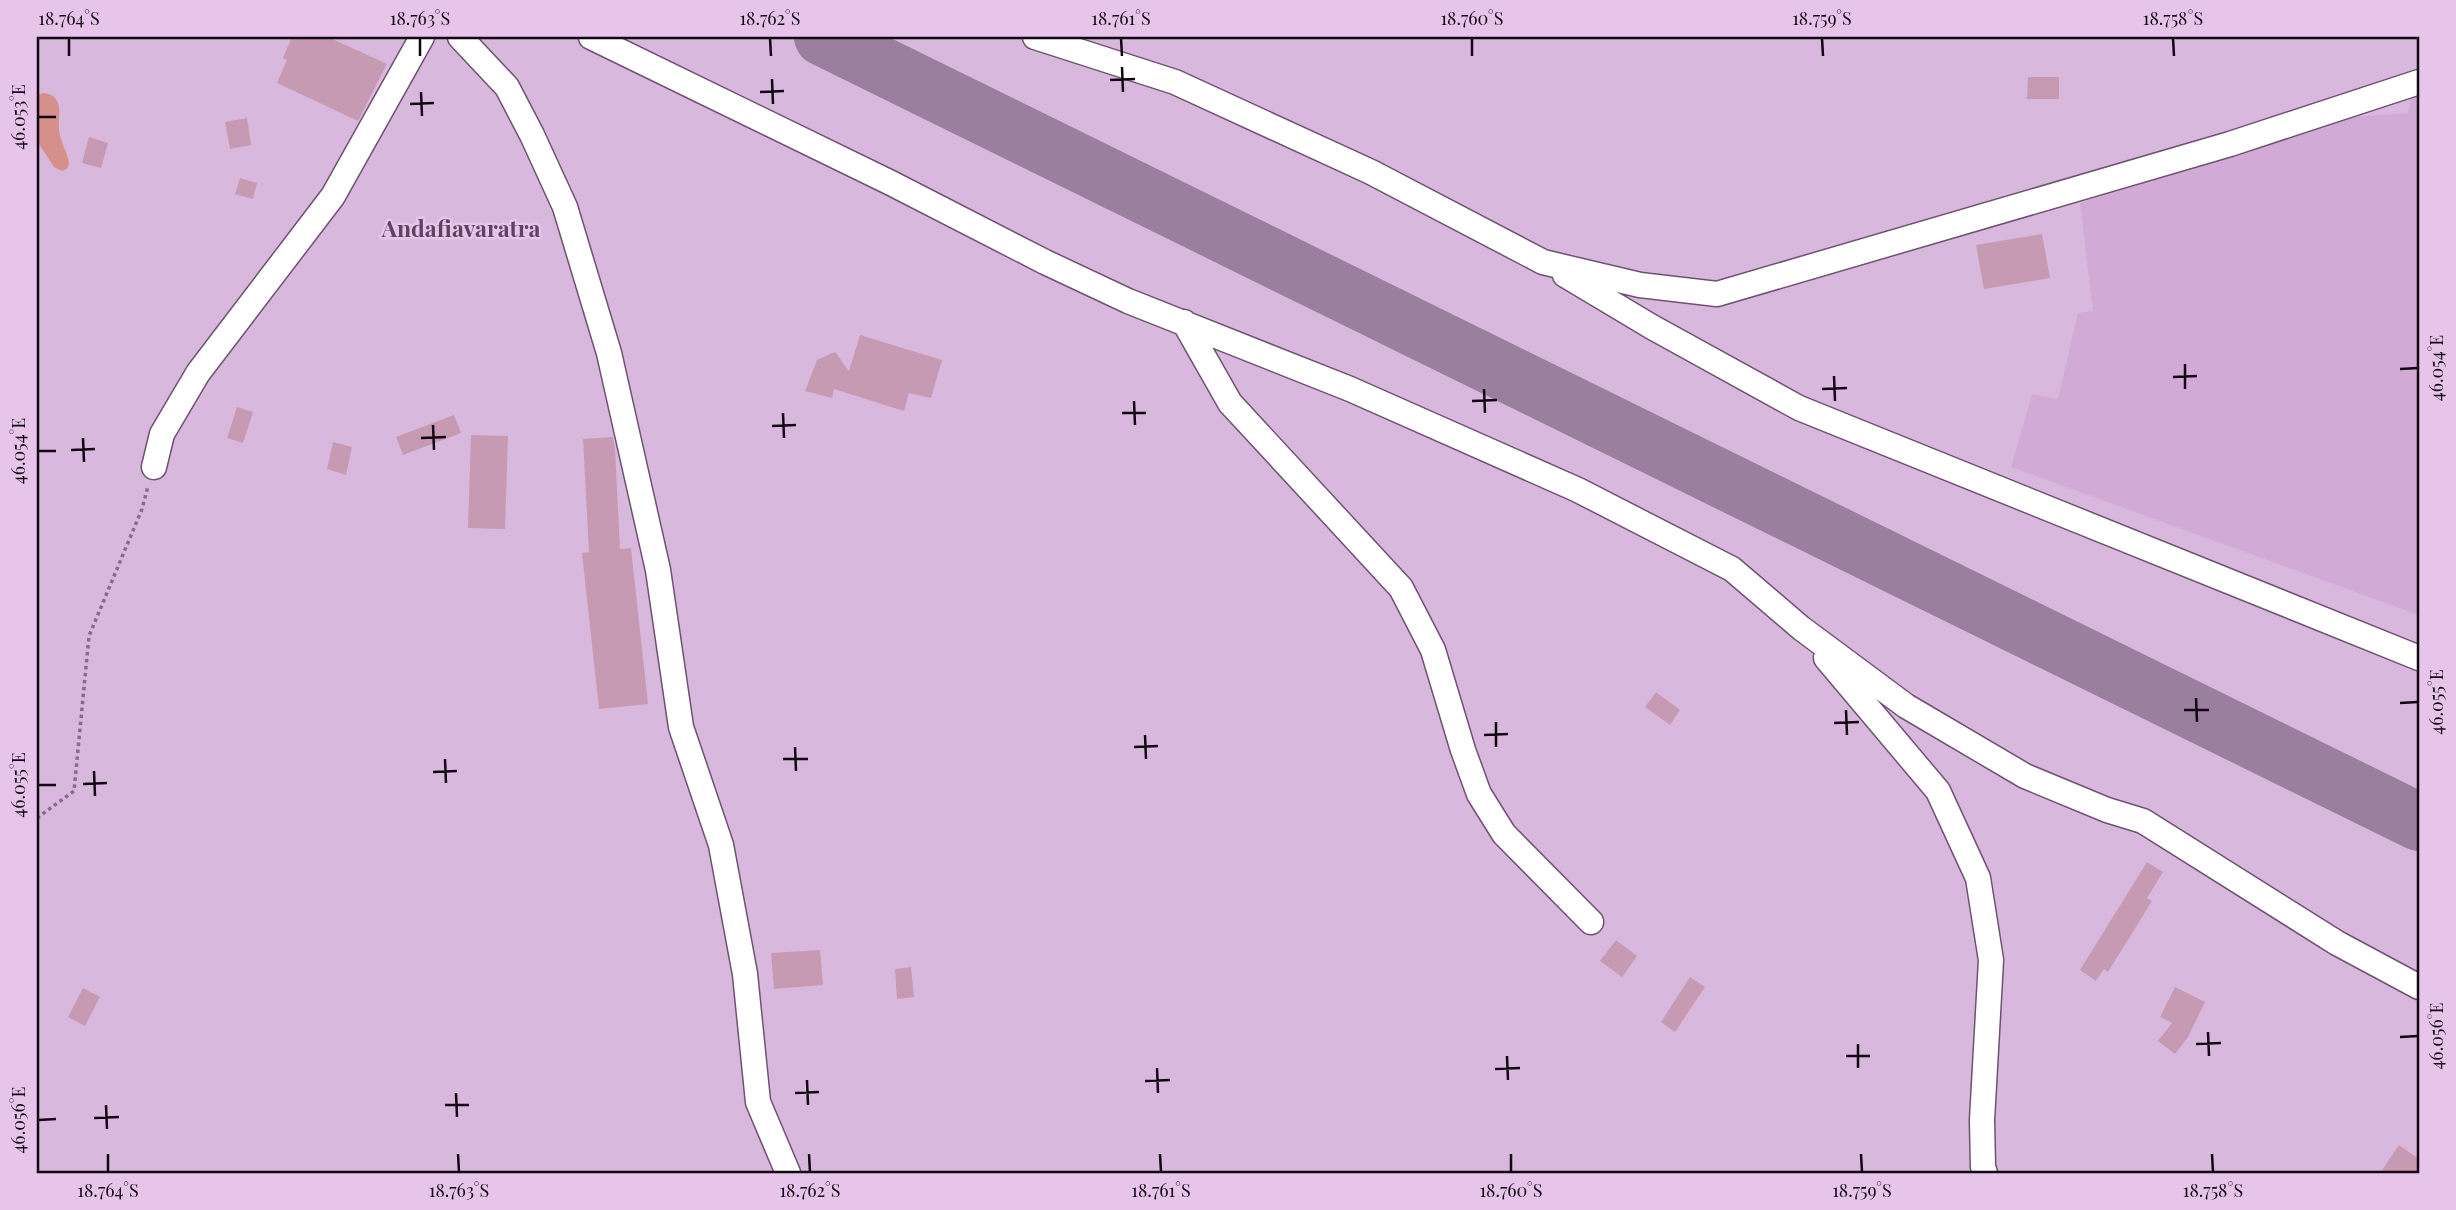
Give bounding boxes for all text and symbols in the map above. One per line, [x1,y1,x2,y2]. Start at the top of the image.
text: 18.764°S [38,6,100,30]
text: 18.763°S [390,6,450,30]
text: 18.762°S [739,6,801,30]
text: 18.761°S [1091,6,1151,30]
text: 18.760°S [1440,6,1504,30]
text: 18.759°S [1792,6,1852,30]
text: 18.758°S [2143,6,2203,30]
text: 46.053°E [6,84,30,150]
district label: Andafiavaratra [381,212,540,243]
text: 46.054°E [2424,335,2448,401]
text: 46.054°E [6,418,30,484]
text: 46.055°E [2424,669,2448,735]
text: 46.055°E [6,752,30,818]
text: 46.056°E [2424,1002,2448,1070]
text: 46.056°E [6,1086,30,1154]
text: 18.764°S [77,1178,139,1202]
text: 18.763°S [429,1178,489,1202]
text: 18.762°S [779,1178,841,1202]
text: 18.761°S [1131,1178,1191,1202]
text: 18.760°S [1479,1178,1543,1202]
text: 18.759°S [1832,1178,1892,1202]
text: 18.758°S [2183,1178,2243,1202]

